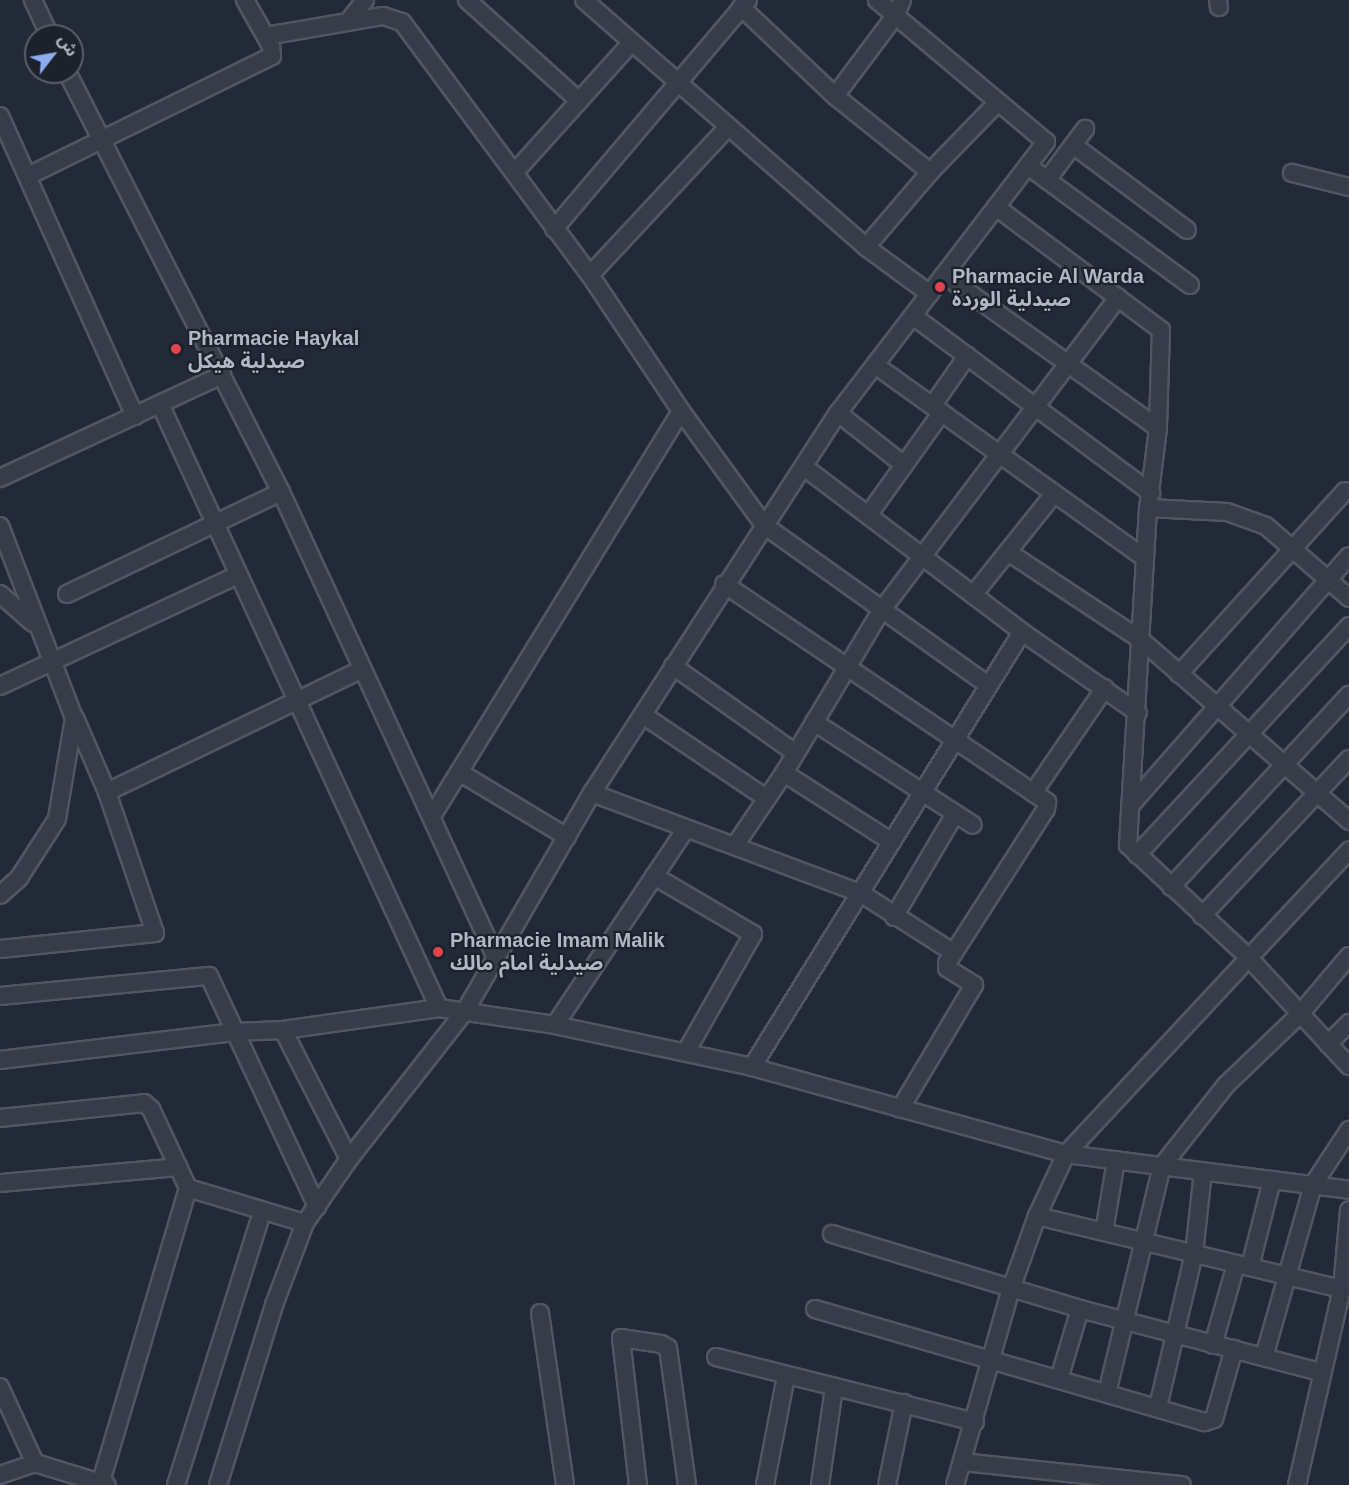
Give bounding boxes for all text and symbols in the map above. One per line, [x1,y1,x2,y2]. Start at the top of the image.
north arrow [24,24,84,84]
text: ش [55,32,81,59]
place label: Pharmacie Al Warda صيدلية الوردة [952,264,1145,311]
marker: Pharmacie Al Warda صيدلية الوردة [933,280,947,294]
place label: Pharmacie Haykal صيدلية هيكل [188,326,359,373]
marker: Pharmacie Haykal صيدلية هيكل [169,342,183,356]
place label: Pharmacie Imam Malik صيدلية امام مالك [450,928,665,975]
marker: Pharmacie Imam Malik صيدلية امام مالك [431,945,445,959]

